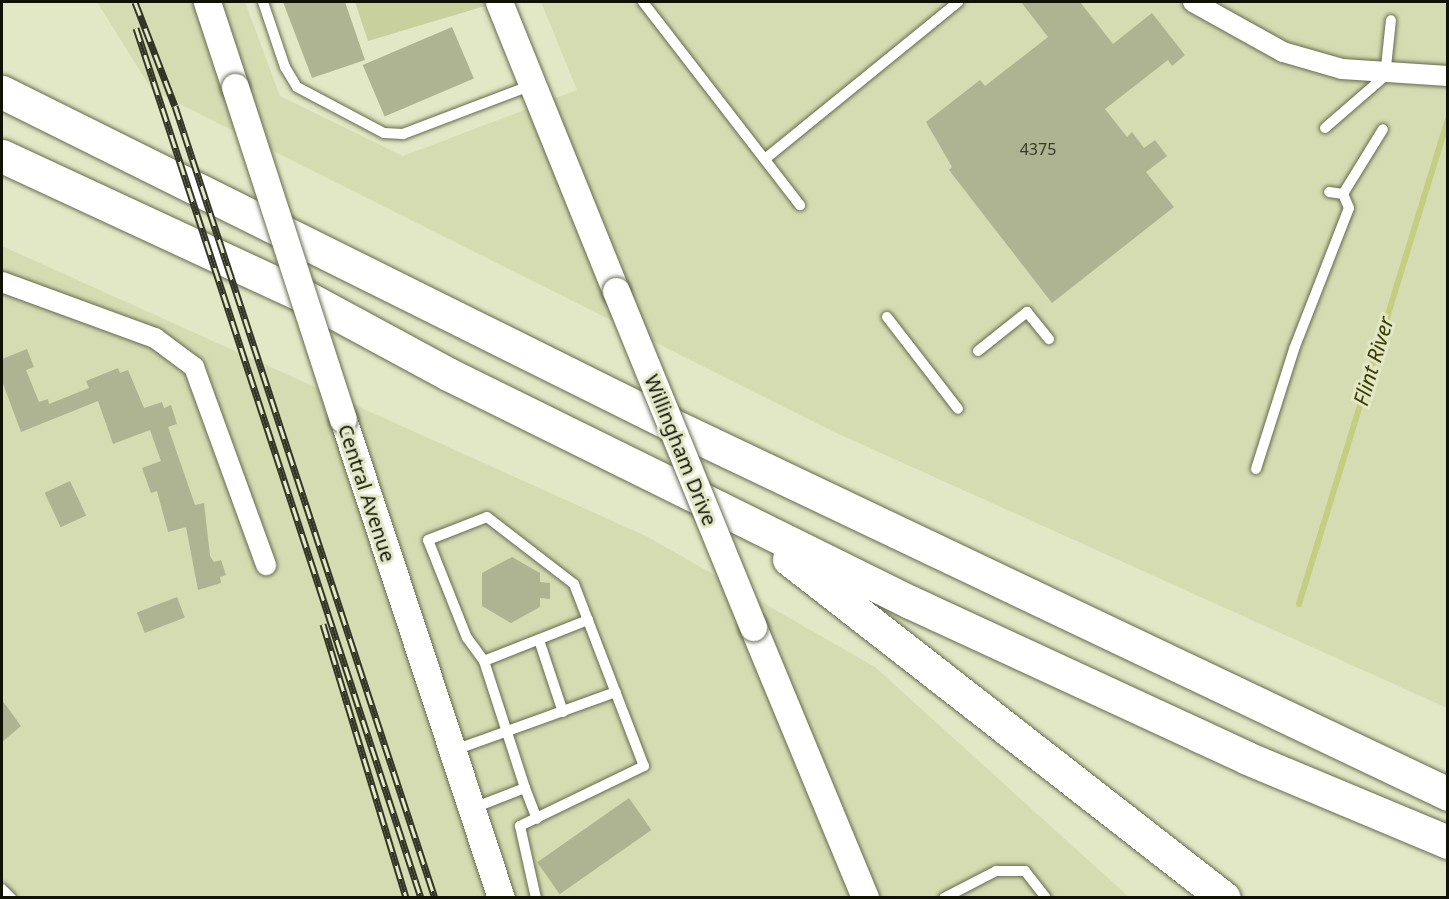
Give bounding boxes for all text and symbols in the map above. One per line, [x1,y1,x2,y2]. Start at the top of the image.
house number: 4375 [1020,139,1056,159]
water label: Flint River [1348,314,1398,408]
street label: Willingham Drive [640,371,722,529]
street label: Central Avenue [333,421,401,565]

